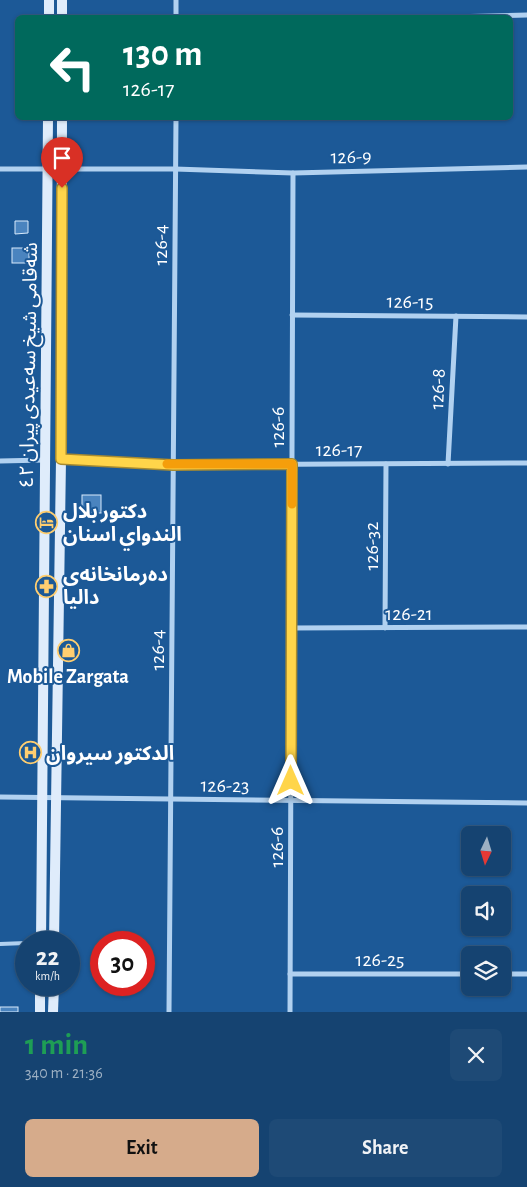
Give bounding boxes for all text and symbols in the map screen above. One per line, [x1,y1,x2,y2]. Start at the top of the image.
icon: left [40,35,105,100]
text: 130 m [123,37,202,72]
text: 126-17 [123,78,174,100]
pin [41,137,83,188]
icon: arrive [48,144,76,172]
street label: 126-9 [330,147,372,167]
street label: 126-4 [151,224,171,266]
street label: شەقامی شیخ سەعیدی پیران ٤٢ [17,242,45,488]
street label: 126-15 [386,292,434,312]
street label: 126-8 [427,368,449,410]
street label: 126-6 [268,407,288,447]
street label: 126-17 [316,440,362,460]
place label: دكتور بلال الندواي اسنان [63,502,182,551]
hotel icon: دكتور بلال الندواي اسنان [35,510,59,534]
street label: 126-32 [362,522,382,570]
place label: دەرمانخانەی دالیا [63,565,168,609]
pharmacy icon: دەرمانخانەی دالیا [35,574,59,598]
street label: 126-21 [385,604,433,624]
street label: 126-4 [148,629,168,671]
shop icon: Mobile Zargata [56,638,80,662]
place label: Mobile Zargata [7,667,129,687]
hospital icon: الدكتور سيروان [18,741,42,765]
place label: الدكتور سيروان [46,744,174,765]
position arrow [264,754,316,806]
street label: 126-23 [200,776,250,796]
north arrow [461,826,511,876]
map controls [461,826,511,996]
street label: 126-6 [267,827,287,867]
button: sound [461,886,511,936]
speed limit sign: 30 [90,931,155,996]
text: 22 [36,945,59,970]
button: layers [461,946,511,996]
street label: 126-25 [356,950,404,970]
text: km/h [35,970,60,982]
button: close [450,1029,502,1081]
text: 1 min [25,1030,88,1060]
text: 340 m · 21:36 [25,1065,103,1081]
button: Exit [25,1119,259,1177]
button: Share [269,1119,502,1177]

